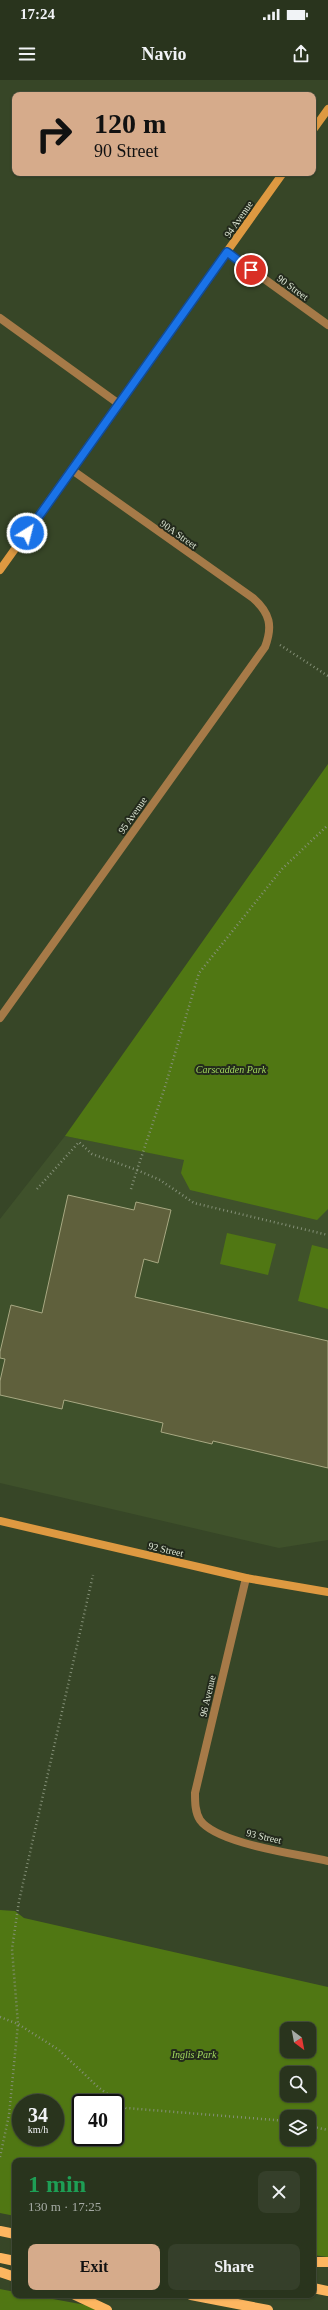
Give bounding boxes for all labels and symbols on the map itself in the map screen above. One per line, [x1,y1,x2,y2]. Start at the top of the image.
street label: 94 Avenue [222,198,255,240]
pin [234,253,268,287]
street label: 90 Street [275,272,311,303]
position arrow [6,512,48,554]
street label: 90A Street [158,518,199,551]
street label: 95 Avenue [116,794,149,836]
park label: Carscadden Park [196,1064,267,1075]
street label: 92 Street [147,1540,185,1559]
street label: 96 Avenue [197,1674,218,1718]
street label: 93 Street [245,1827,283,1846]
north arrow [280,2022,316,2058]
park label: Inglis Park [171,2049,217,2060]
speed limit sign: 40 [72,2094,124,2146]

